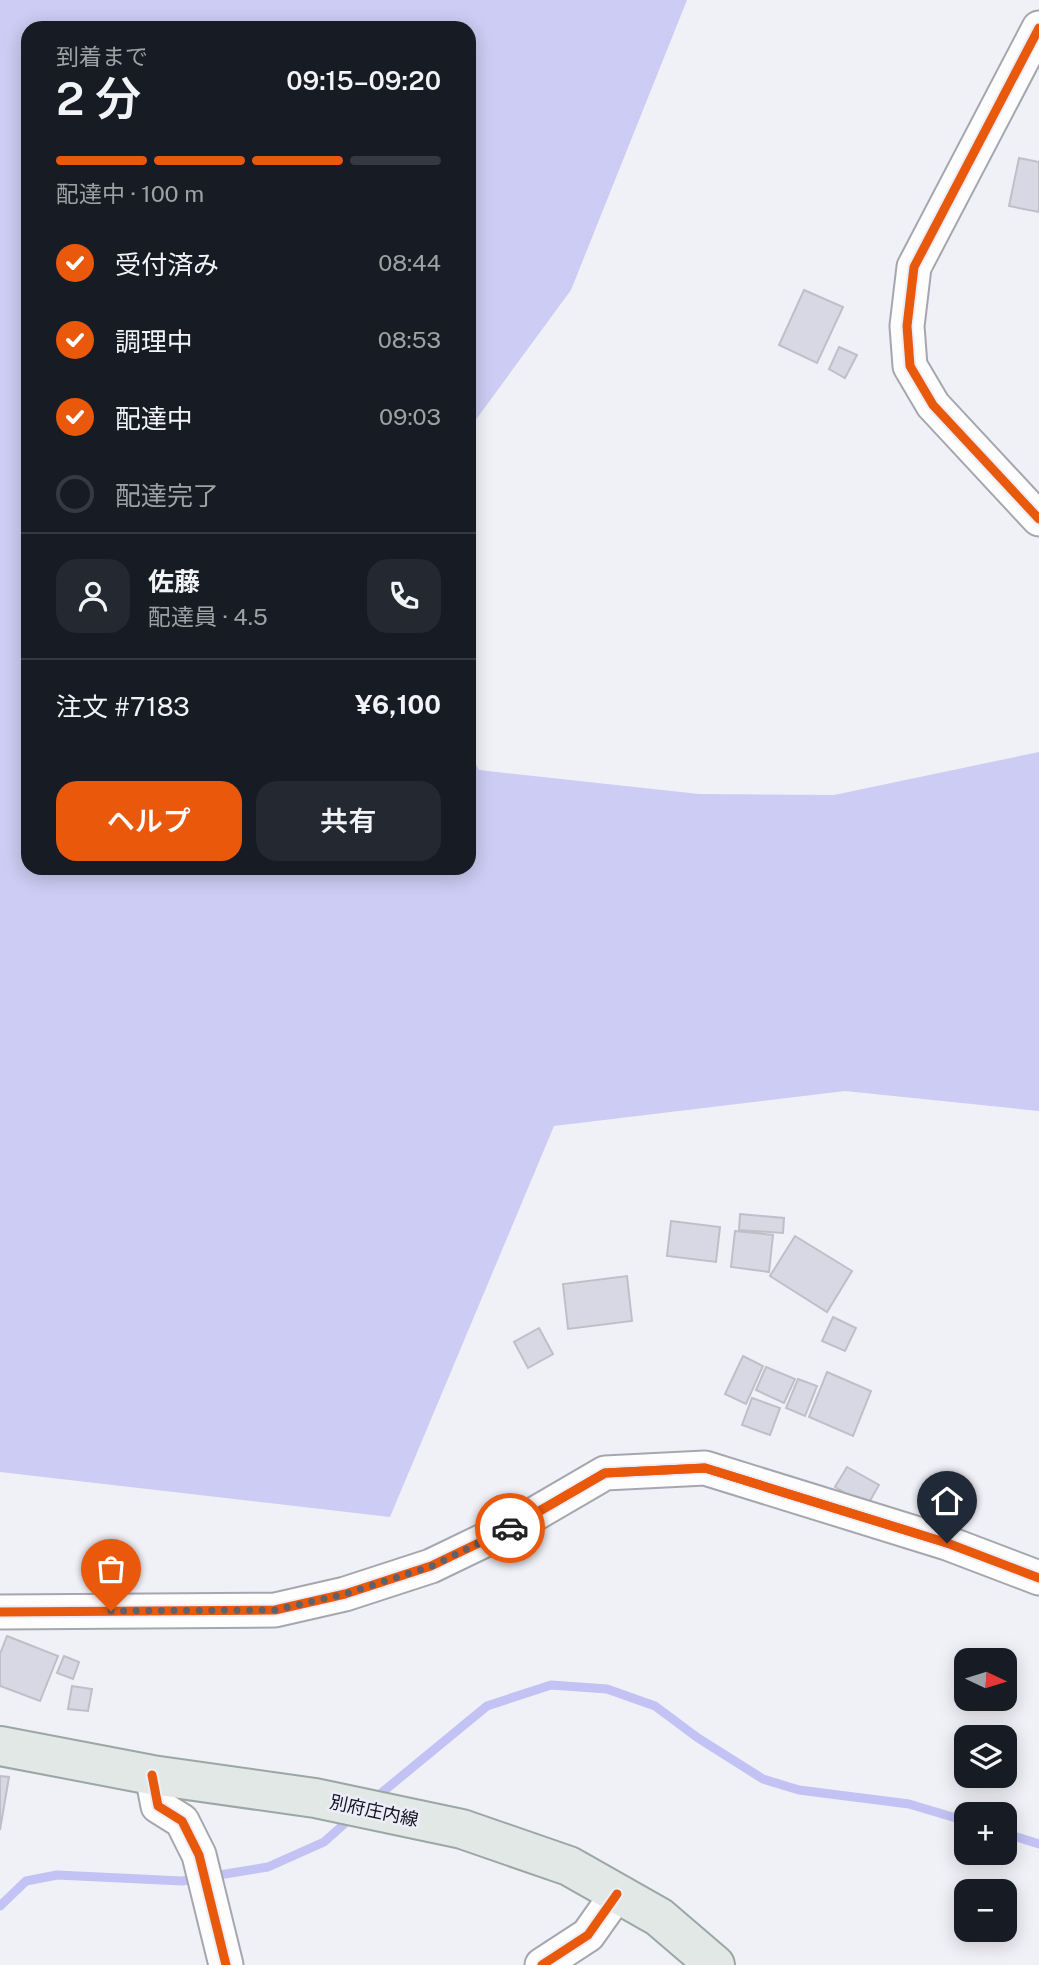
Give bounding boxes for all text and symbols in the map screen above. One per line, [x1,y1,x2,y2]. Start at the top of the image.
text: 到着まで [56,43,148,70]
text: 09:15–09:20 [286,65,441,96]
text: 2 分 [56,71,141,125]
text: 配達中 · 100 m [56,180,204,207]
icon: check [56,244,94,282]
text: 受付済み [115,249,219,280]
text: 08:44 [378,249,441,276]
icon: check [56,321,94,359]
text: 調理中 [115,326,193,357]
text: 08:53 [378,326,441,353]
icon: check [56,398,94,436]
text: 配達中 [115,403,193,434]
text: 09:03 [379,403,441,430]
text: 配達完了 [115,480,219,511]
button: person [56,559,130,633]
button: phone [367,559,441,633]
text: 佐藤 [148,566,200,597]
text: 配達員 · 4.5 [148,603,268,630]
text: ¥6,100 [355,689,441,720]
text: 注文 #7183 [56,691,190,722]
button: ヘルプ [56,781,242,861]
button: 共有 [256,781,441,861]
pin [917,1471,977,1543]
icon: home [928,1482,966,1520]
courier [475,1493,545,1563]
icon: car [491,1509,529,1547]
pin [81,1539,141,1611]
icon: bag [92,1550,130,1588]
north arrow [954,1648,1017,1712]
map controls [954,1648,1017,1942]
button: layers [954,1725,1017,1788]
street label: 別府庄内線 [328,1791,420,1830]
button: + [954,1802,1017,1865]
button: − [954,1879,1017,1942]

